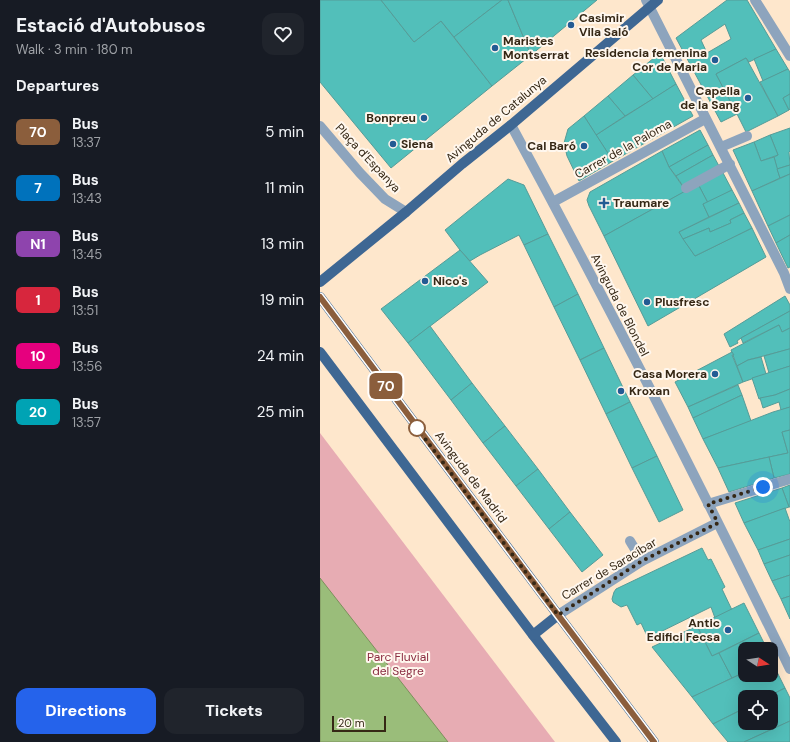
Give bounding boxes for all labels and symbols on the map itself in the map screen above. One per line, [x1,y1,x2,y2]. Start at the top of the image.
place label: Casimir Vila Saló [579,10,629,40]
marker: Casimir Vila Saló [566,20,576,30]
place label: Maristes Montserrat [503,33,569,63]
marker: Maristes Montserrat [490,43,500,53]
place label: Residencia femenina Cor de Maria [585,45,707,75]
marker: Residencia femenina Cor de Maria [710,55,720,65]
street label: Avinguda de Catalunya [442,72,550,166]
place label: Capella de la Sang [680,83,740,113]
marker: Capella de la Sang [743,93,753,103]
place label: Bonpreu [366,110,416,126]
marker: Bonpreu [419,113,429,123]
street label: Carrer de la Paloma [572,116,674,182]
street label: Plaça d'Espanya [332,120,404,196]
place label: Siena [401,136,433,152]
place label: Cal Baró [527,138,576,154]
marker: Siena [388,139,398,149]
marker: Cal Baró [579,141,589,151]
place label: Traumare [613,195,669,211]
marker: Traumare [598,197,610,209]
street label: Avinguda de Blondel [587,251,653,359]
place label: Nico's [433,273,468,289]
marker: Nico's [420,276,430,286]
place label: Plusfresc [655,294,710,310]
marker: Plusfresc [642,297,652,307]
place label: Casa Morera [633,366,707,382]
marker: Casa Morera [710,369,720,379]
line badge: 70 [368,373,404,399]
place label: Kroxan [629,383,670,399]
marker: Kroxan [616,386,626,396]
unlabelled marker [408,419,426,437]
street label: Avinguda de Madrid [431,428,511,526]
your location [753,477,773,497]
street label: Carrer de Saracíbar [558,534,660,604]
place label: Antic Edifici Fecsa [647,615,720,645]
marker: Antic Edifici Fecsa [723,625,733,635]
north arrow [738,642,778,682]
park label: Parc Fluvial del Segre [367,649,429,679]
scale bar [332,714,386,733]

